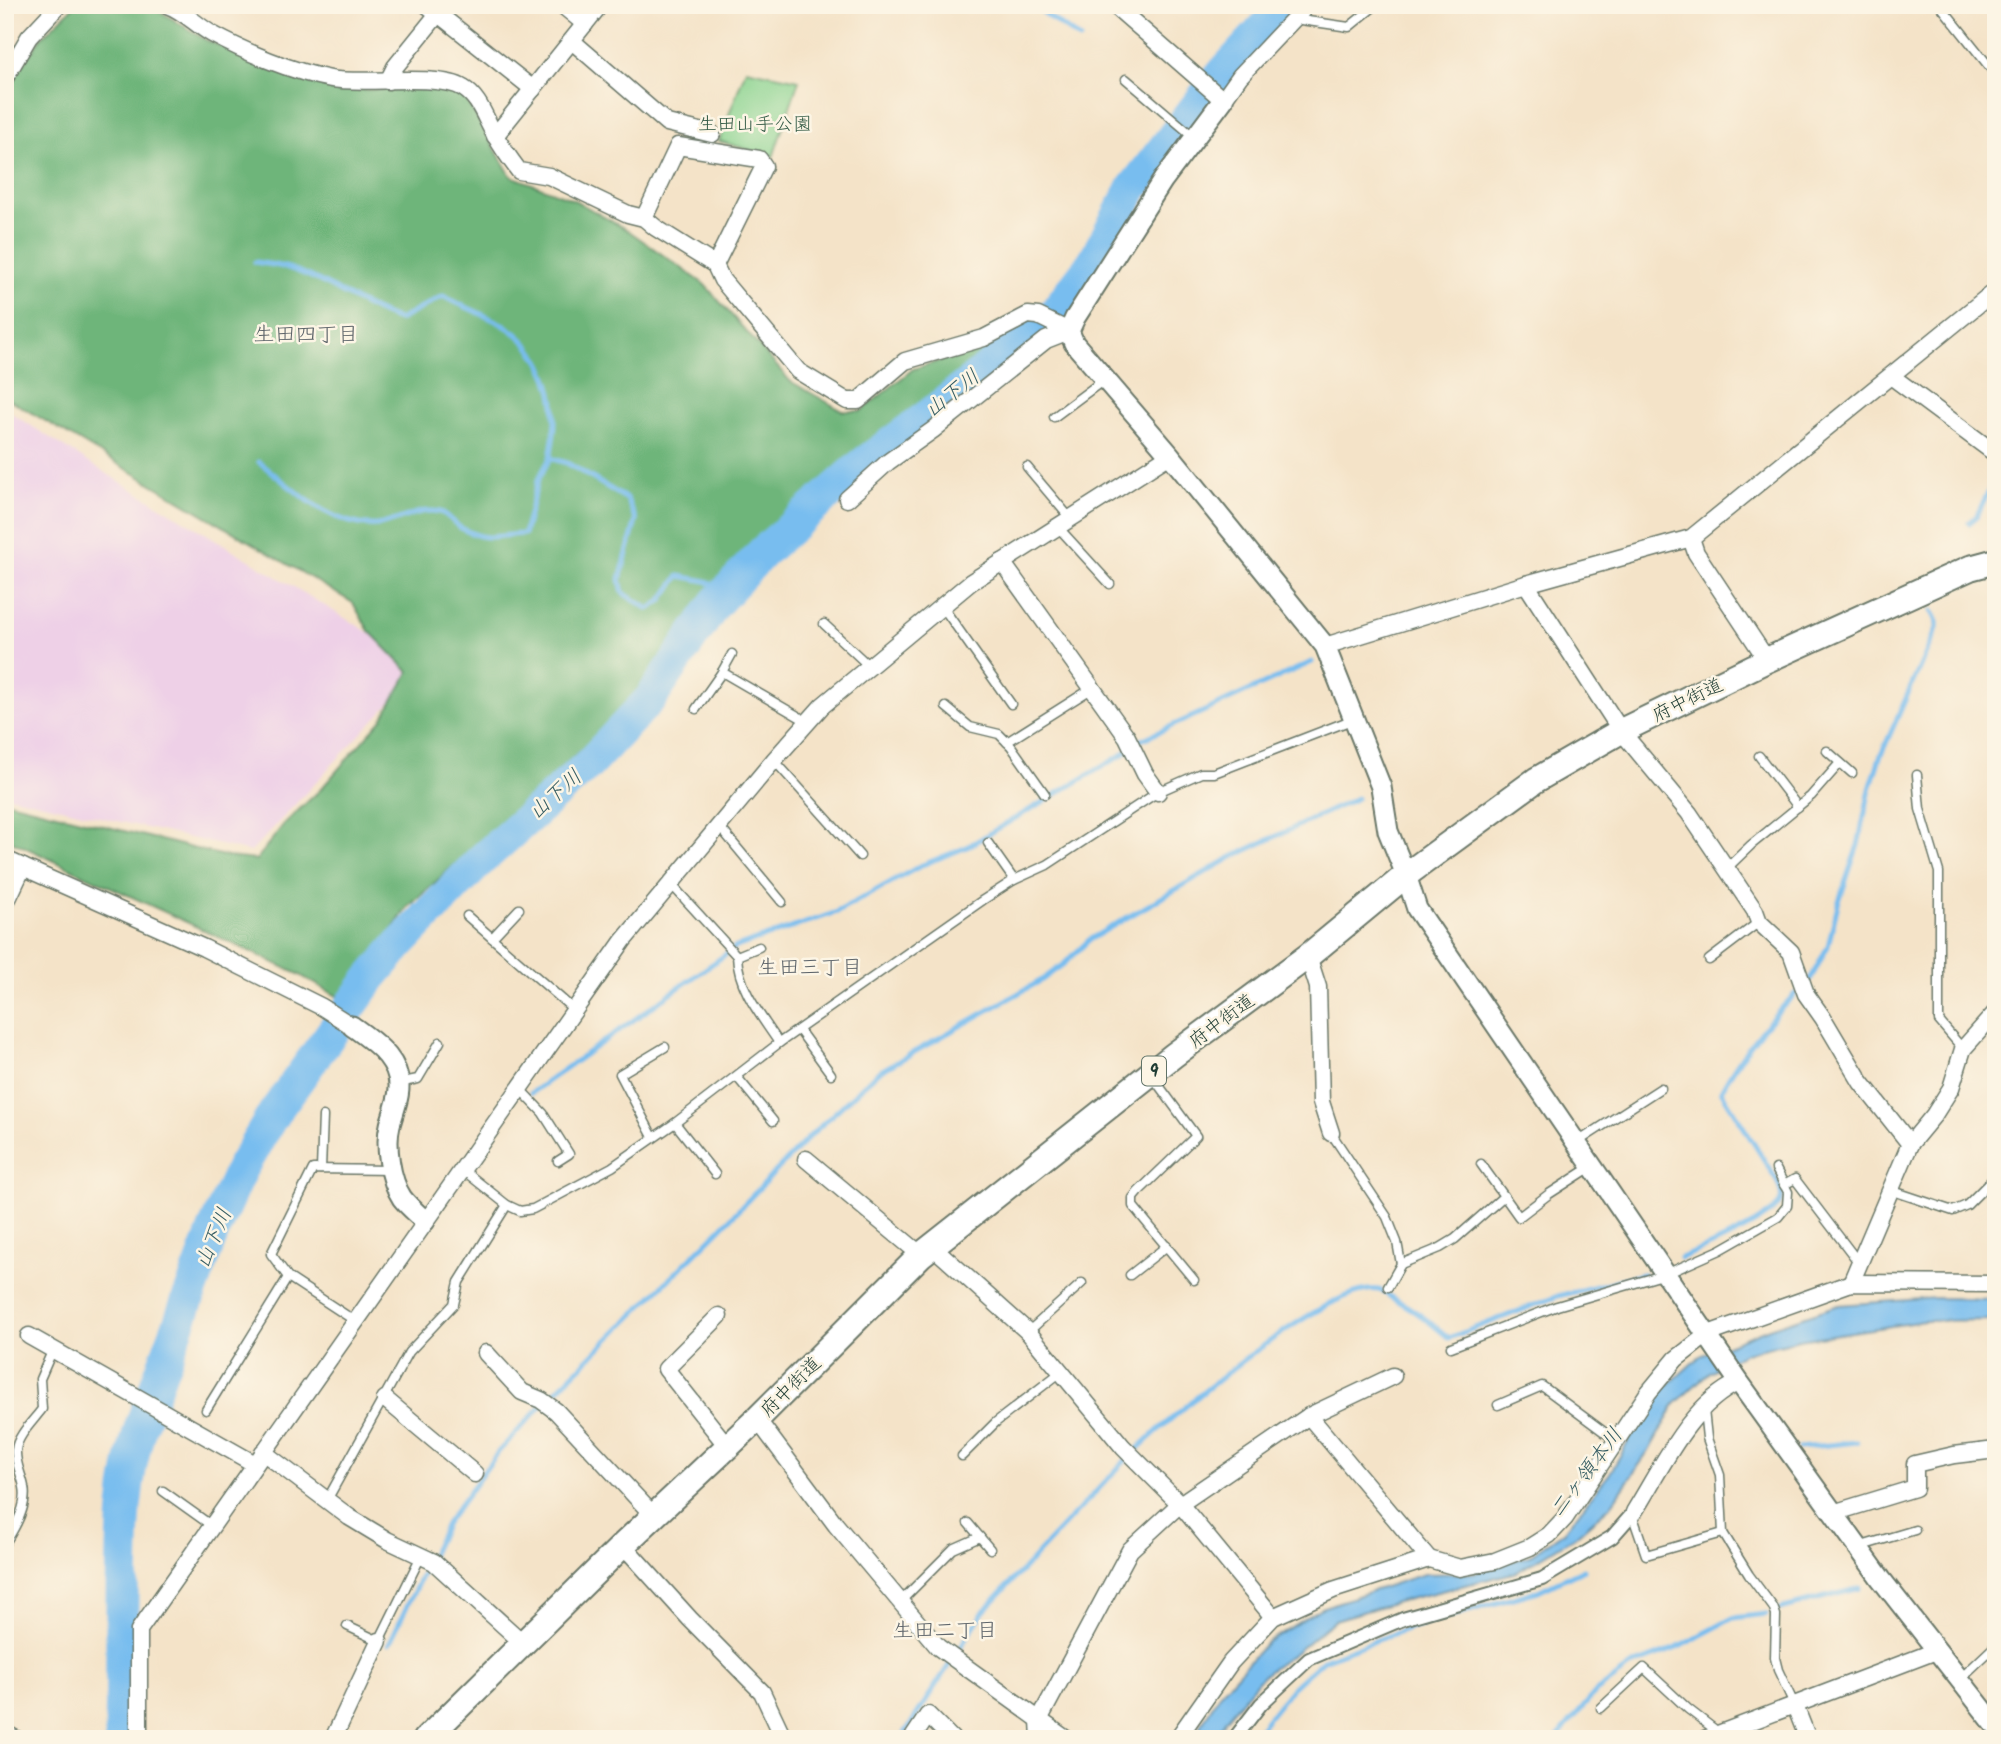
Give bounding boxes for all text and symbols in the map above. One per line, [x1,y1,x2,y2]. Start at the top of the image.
park label: 生田山手公園 [698,110,812,140]
district label: 生田四丁目 [254,319,359,352]
water label: 山下川 [918,362,988,427]
street label: 府中街道 [1647,671,1729,731]
water label: 山下川 [522,762,590,828]
district label: 生田三丁目 [758,952,863,985]
street label: 府中街道 [1183,987,1262,1056]
road number: 9 [1142,1056,1166,1086]
water label: 山下川 [187,1203,242,1274]
street label: 府中街道 [754,1350,829,1425]
water label: 二ヶ領本川 [1542,1421,1632,1525]
district label: 生田二丁目 [893,1615,998,1648]

